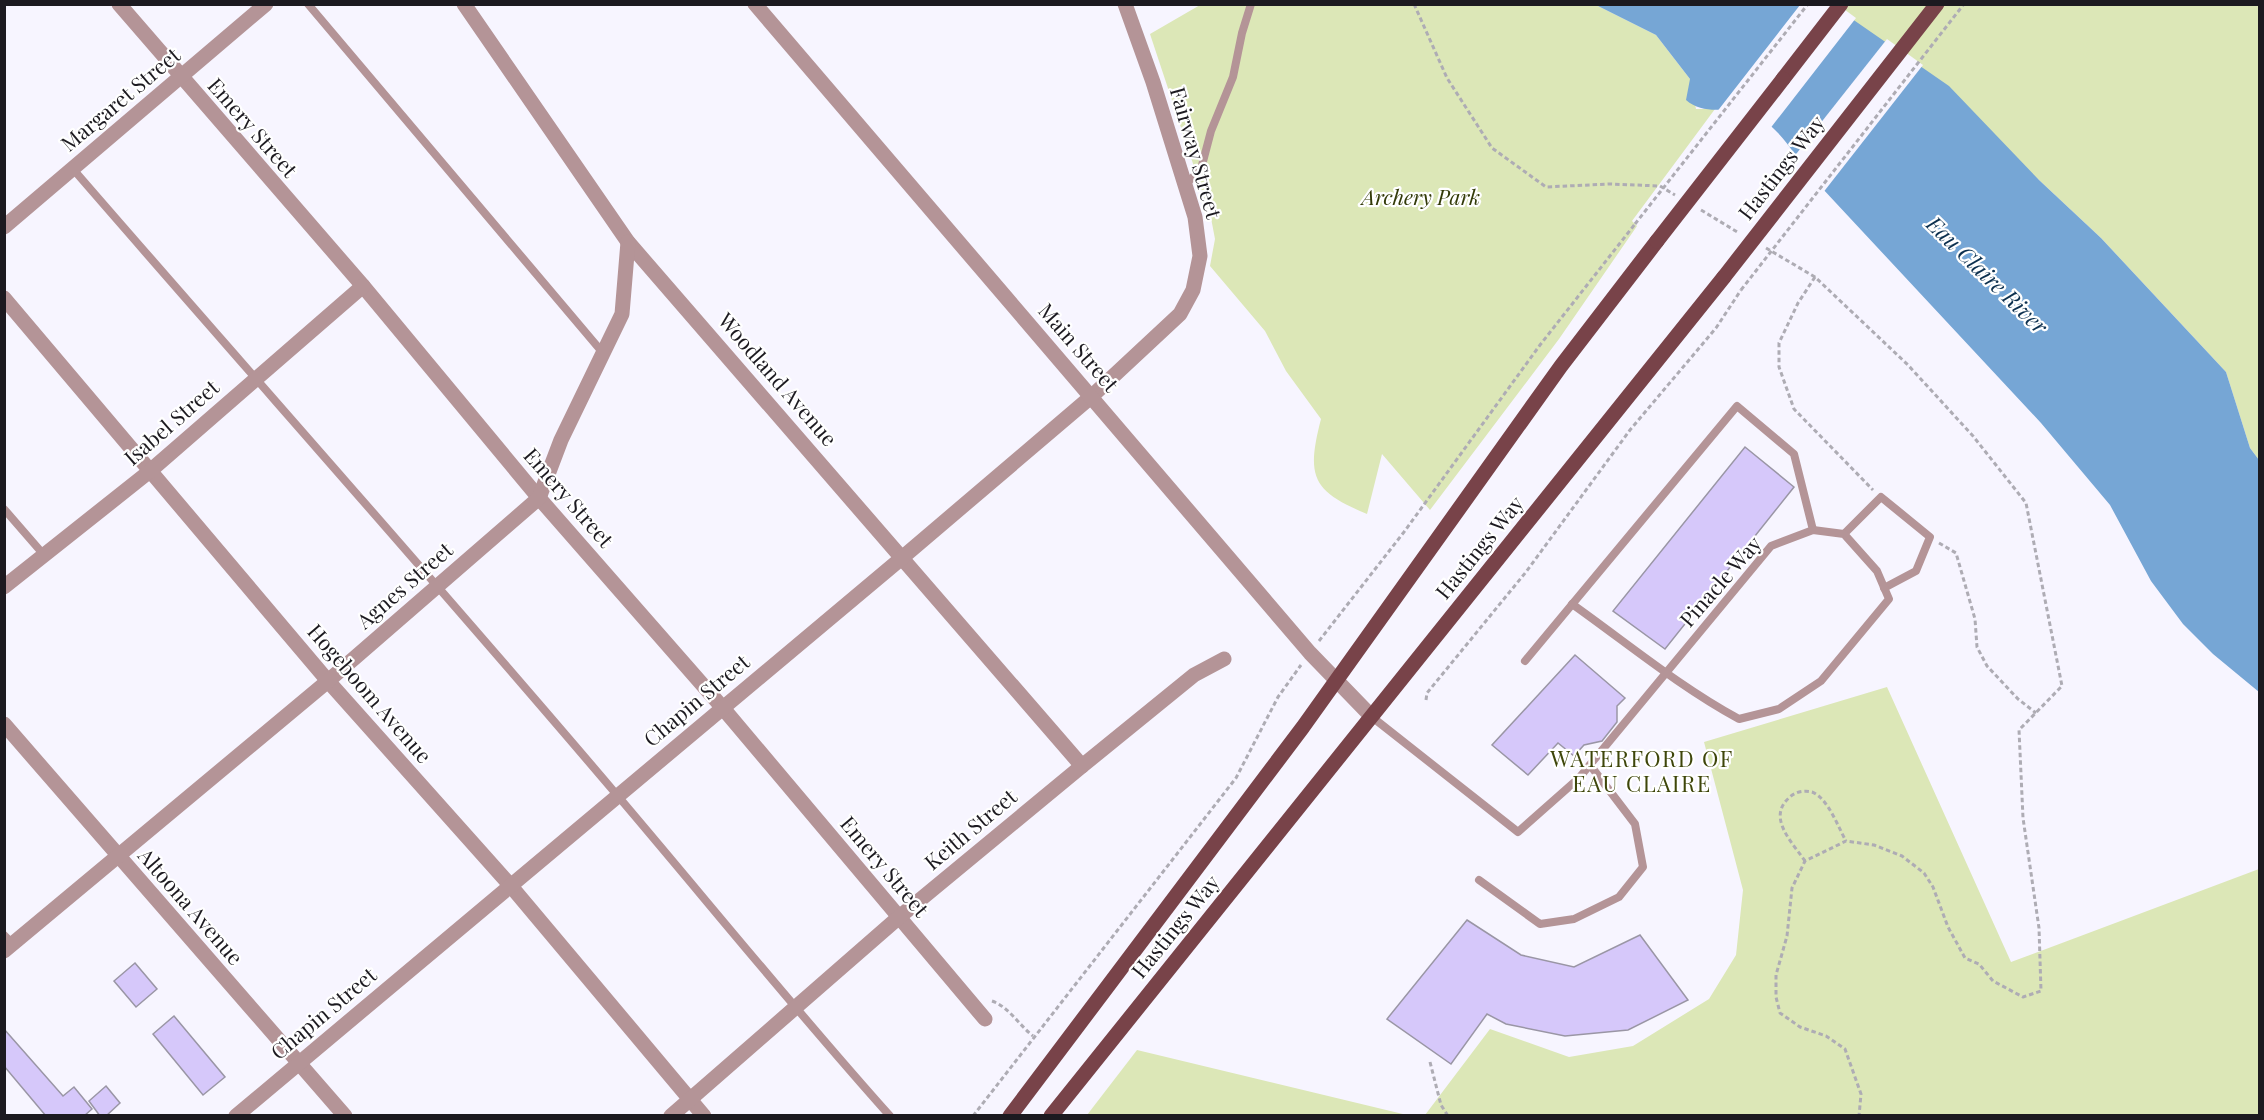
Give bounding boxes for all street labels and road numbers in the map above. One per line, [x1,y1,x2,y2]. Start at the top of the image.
street label: Margaret Street [54,40,186,157]
street label: Emery Street [203,71,305,183]
street label: Fairway Street [1165,83,1229,222]
street label: Hastings Way [1731,108,1830,225]
street label: Main Street [1033,296,1126,397]
street label: Woodland Avenue [712,305,844,451]
street label: Isabel Street [117,372,224,470]
street label: Emery Street [519,441,621,553]
street label: Hastings Way [1428,489,1529,604]
street label: Pinacle Way [1672,529,1767,632]
street label: Agnes Street [349,535,458,635]
street label: Hogeboom Avenue [302,617,439,768]
street label: Chapin Street [637,647,755,752]
street label: Keith Street [918,781,1022,875]
street label: Emery Street [835,810,936,922]
street label: Altoona Avenue [132,841,250,970]
street label: Hastings Way [1124,868,1225,983]
street label: Chapin Street [264,960,382,1065]

